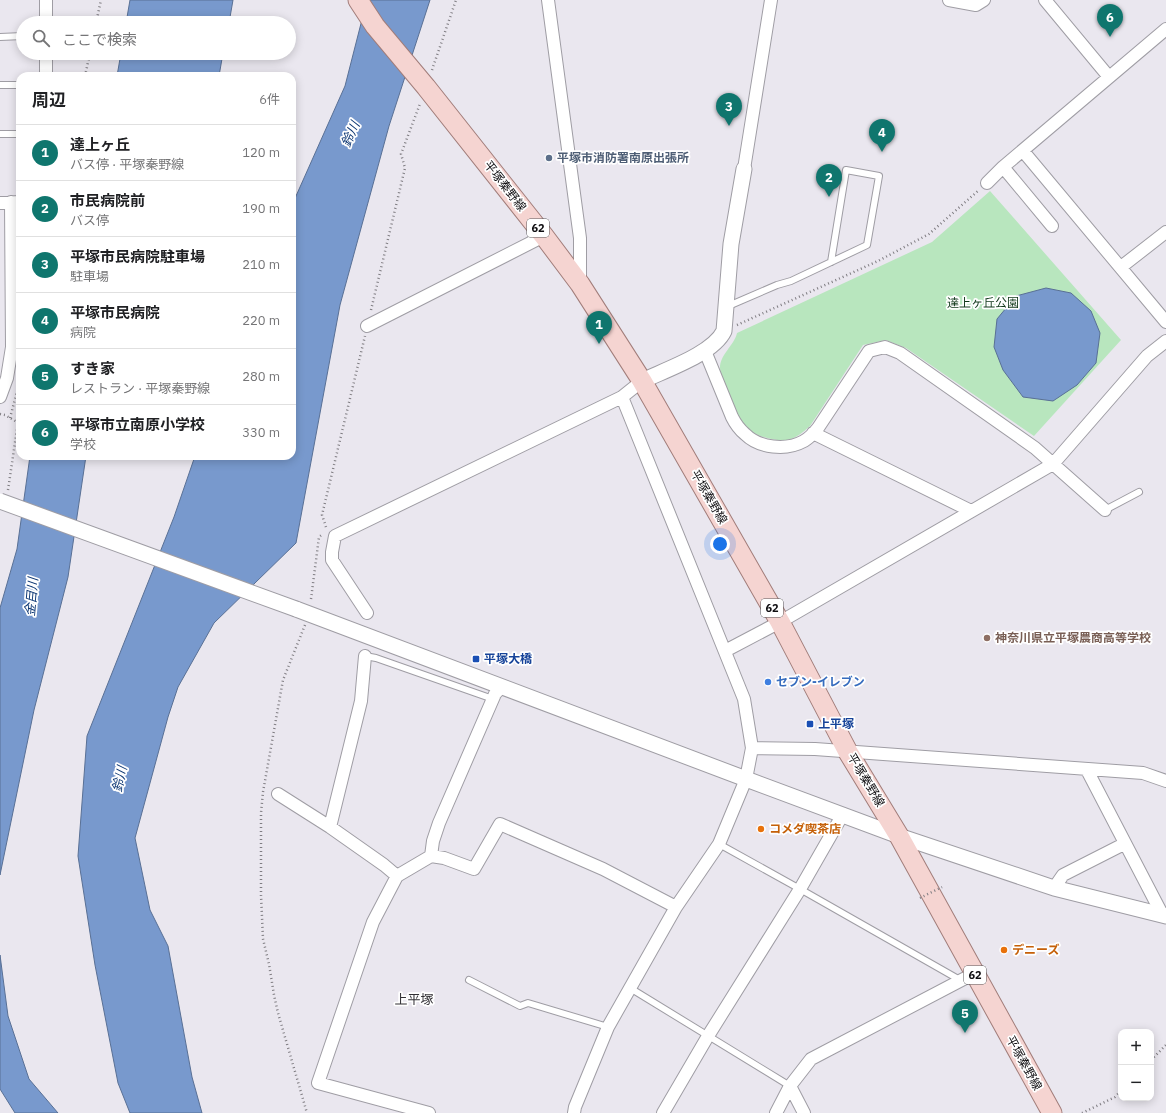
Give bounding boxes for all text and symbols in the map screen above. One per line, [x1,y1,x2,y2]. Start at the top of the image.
pin: 6 [1097,4,1123,37]
search box [16,16,296,60]
icon: search [30,27,52,49]
text: ここで検索 [62,30,137,49]
text: 周辺 [32,89,66,111]
text: 6件 [259,91,280,108]
pin: 3 [716,93,742,126]
water label: 鈴川 [337,117,364,150]
pin: 4 [869,119,895,152]
text: 達上ヶ丘 [70,135,130,154]
text: 1 [41,144,49,161]
text: 120 m [242,144,280,161]
place label: 平塚市消防署南原出張所 [557,150,689,165]
marker: 平塚市消防署南原出張所 [544,153,554,163]
text: バス停 · 平塚秦野線 [70,156,184,173]
street label: 平塚秦野線 [481,157,530,214]
pin: 2 [816,164,842,197]
text: 市民病院前 [70,191,145,210]
text: 2 [41,200,49,217]
text: 190 m [242,200,280,217]
text: バス停 [70,212,109,229]
road number: 62 [527,219,549,237]
text: 平塚市民病院駐車場 [70,247,205,266]
text: 3 [41,256,49,273]
text: 210 m [242,256,280,273]
text: 駐車場 [70,268,109,285]
park label: 達上ヶ丘公園 [947,295,1019,310]
text: 平塚市民病院 [70,303,160,322]
pin: 1 [586,311,612,344]
text: 4 [41,312,49,329]
text: 220 m [242,312,280,329]
text: 病院 [70,324,96,341]
text: すき家 [70,359,115,378]
text: 5 [41,368,49,385]
text: 280 m [242,368,280,385]
text: レストラン · 平塚秦野線 [70,380,210,397]
text: 平塚市立南原小学校 [70,415,205,434]
text: 6 [41,424,49,441]
text: 330 m [242,424,280,441]
text: 学校 [70,436,96,453]
street label: 平塚秦野線 [688,467,731,526]
your location [710,534,730,554]
water label: 金目川 [21,575,42,617]
road number: 62 [761,599,783,617]
place label: 神奈川県立平塚農商高等学校 [995,630,1151,645]
marker: 神奈川県立平塚農商高等学校 [982,633,992,643]
place label: 平塚大橋 [484,651,533,666]
marker: 平塚大橋 [471,654,481,664]
place label: セブン-イレブン [776,674,865,689]
marker: セブン-イレブン [763,677,773,687]
place label: 上平塚 [818,716,854,731]
marker: 上平塚 [805,719,815,729]
street label: 平塚秦野線 [845,750,888,809]
water label: 鈴川 [108,763,131,794]
place label: コメダ喫茶店 [769,821,841,836]
marker: コメダ喫茶店 [756,824,766,834]
place label: デニーズ [1012,942,1059,957]
marker: デニーズ [999,945,1009,955]
road number: 62 [964,966,986,984]
district label: 上平塚 [394,991,434,1008]
pin: 5 [952,1000,978,1033]
map controls [1118,1029,1154,1101]
button: + [1118,1029,1154,1065]
street label: 平塚秦野線 [1003,1033,1046,1093]
button: − [1118,1065,1154,1101]

